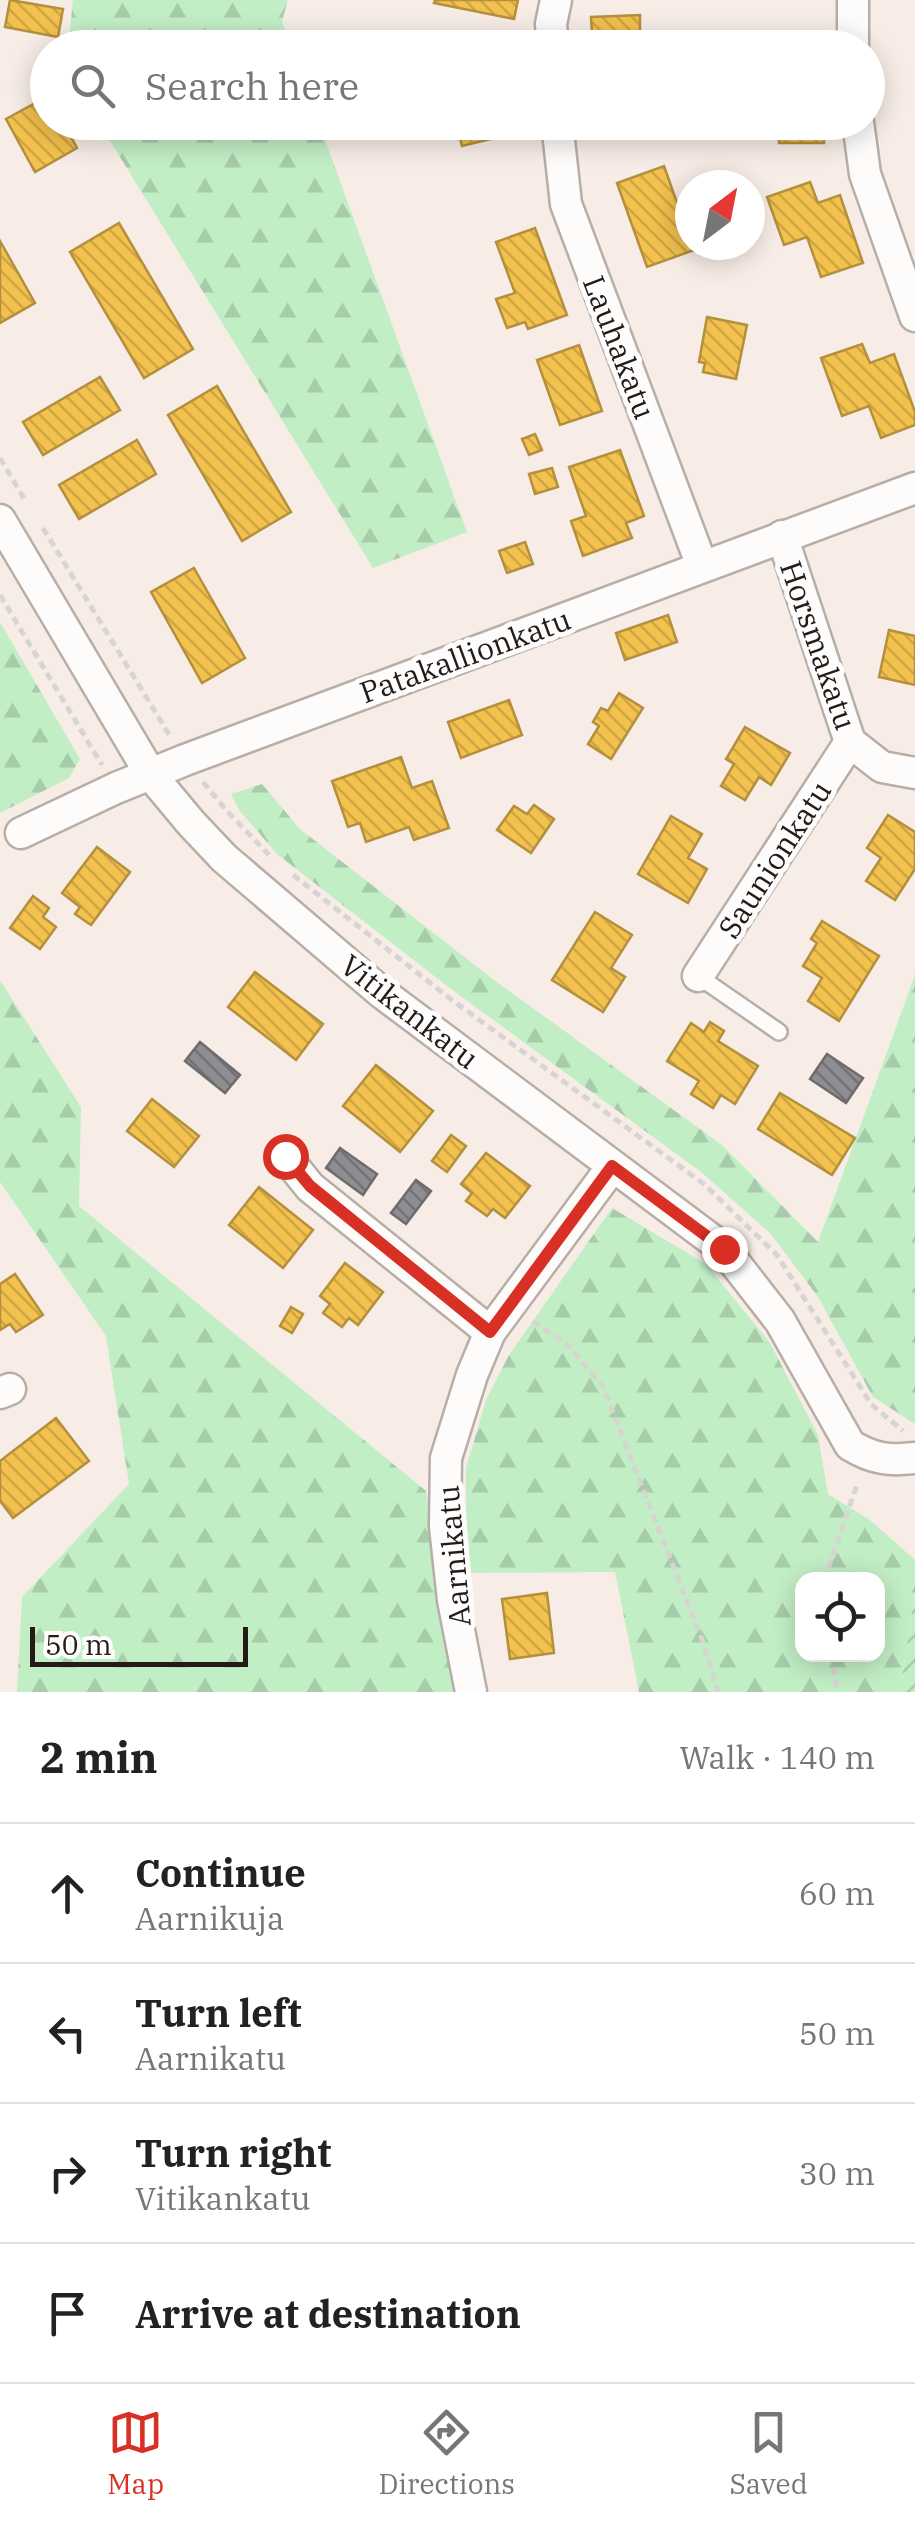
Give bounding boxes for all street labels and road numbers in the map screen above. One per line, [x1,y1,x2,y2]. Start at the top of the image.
street label: Lauhakatu [575,270,665,424]
street label: Horsmakatu [772,555,866,735]
street label: Patakallionkatu [354,599,576,711]
street label: Saunionkatu [709,773,839,945]
street label: Vitikankatu [333,945,487,1077]
street label: Aarnikatu [427,1484,479,1628]

